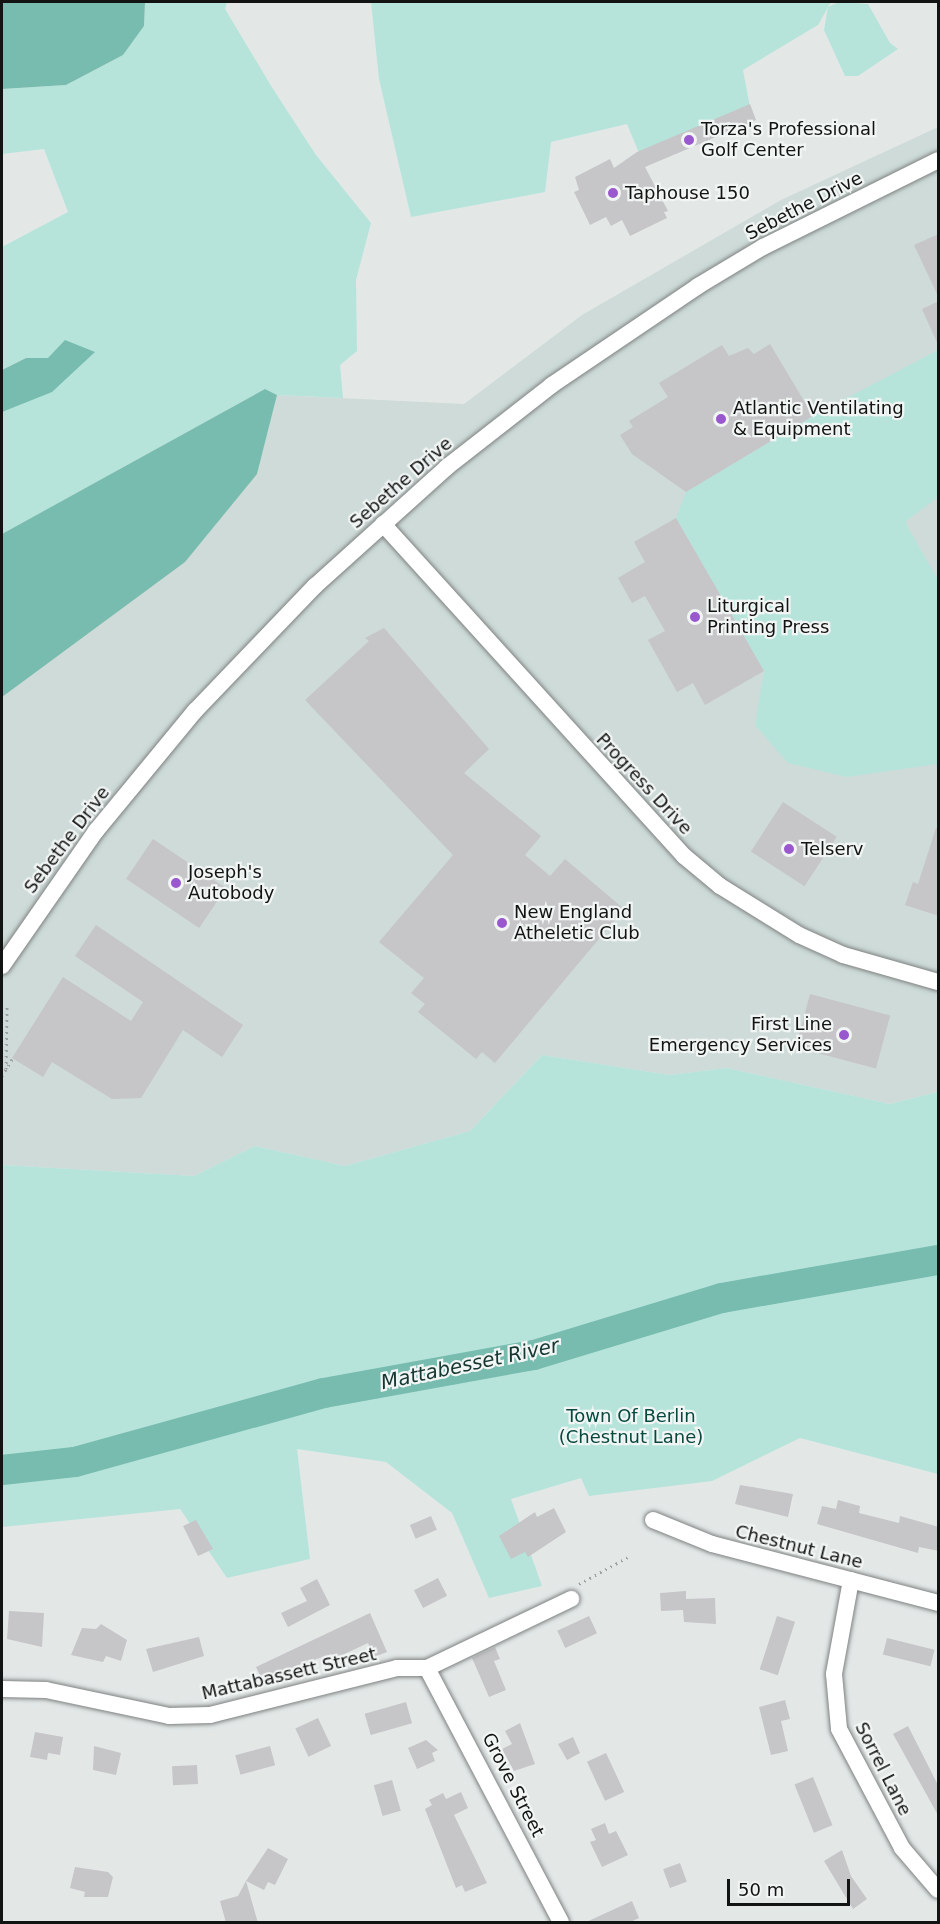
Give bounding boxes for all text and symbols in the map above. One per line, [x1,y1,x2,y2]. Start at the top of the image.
place label: Torza's Professional Golf Center [701,119,876,162]
marker: Torza's Professional Golf Center [682,133,696,147]
street label: Sebethe Drive [742,167,866,245]
place label: Taphouse 150 [625,182,750,204]
marker: Taphouse 150 [606,186,620,200]
place label: Atlantic Ventilating & Equipment [733,398,904,440]
marker: Atlantic Ventilating & Equipment [714,412,728,426]
street label: Sebethe Drive [346,433,456,533]
place label: Liturgical Printing Press [707,596,829,638]
marker: Liturgical Printing Press [688,610,702,624]
street label: Progress Drive [592,729,696,839]
street label: Sebethe Drive [20,782,114,898]
place label: Telserv [801,838,864,860]
marker: Telserv [782,842,796,856]
place label: Joseph's Autobody [188,862,274,904]
marker: Joseph's Autobody [169,876,183,890]
place label: New England Atheletic Club [514,902,640,944]
marker: New England Atheletic Club [495,916,509,930]
place label: First Line Emergency Services [649,1014,832,1056]
marker: First Line Emergency Services [837,1028,851,1042]
water label: Mattabesset River [379,1333,561,1395]
park label: Town Of Berlin (Chestnut Lane) [559,1406,703,1448]
street label: Chestnut Lane [733,1521,865,1573]
street label: Mattabassett Street [200,1643,378,1705]
street label: Sorrel Lane [850,1719,916,1819]
street label: Grove Street [477,1729,549,1841]
scale bar [730,1867,853,1905]
text: 50 m [738,1879,784,1900]

